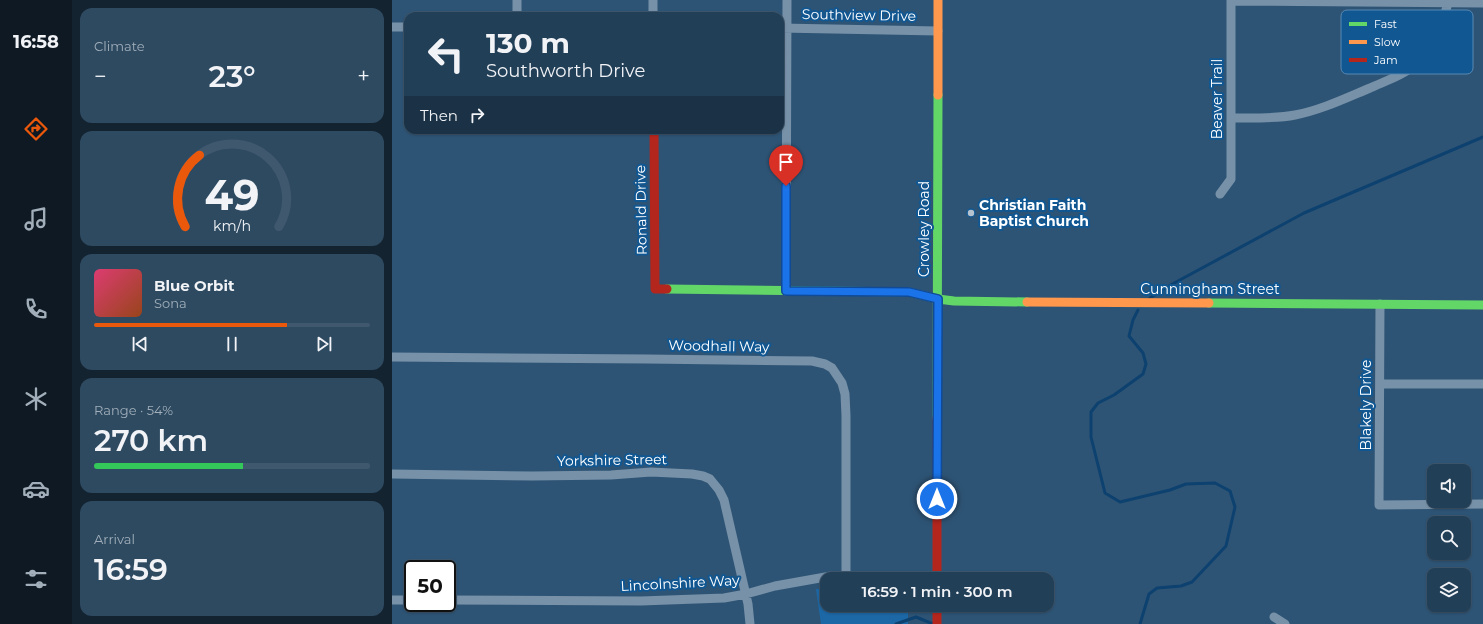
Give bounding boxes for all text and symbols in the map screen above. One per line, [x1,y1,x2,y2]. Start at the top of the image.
street label: Southview Drive [802,5,916,25]
legend [1341,10,1473,74]
text: Fast [1374,17,1398,31]
text: 130 m [486,26,570,60]
icon: left [420,28,472,80]
text: 16:58 [13,31,59,53]
text: Slow [1374,35,1400,49]
text: Climate [94,38,145,54]
text: Jam [1373,53,1398,67]
text: 23° [208,58,256,95]
street label: Beaver Trail [1208,59,1226,139]
text: Southworth Drive [486,60,645,82]
text: − [94,63,107,90]
text: + [357,63,370,90]
icon: right [466,104,488,126]
text: Then [420,106,458,125]
icon: directions [22,115,50,143]
pin [769,145,803,186]
icon: arrive [775,151,797,173]
street label: Ronald Drive [631,165,651,255]
text: 49 [204,170,260,220]
street label: Crowley Road [915,181,933,277]
place label: Christian Faith Baptist Church [979,196,1089,230]
icon: music [22,205,50,233]
marker: Christian Faith Baptist Church [966,208,976,218]
text: km/h [213,216,251,234]
text: Blue Orbit [154,276,234,295]
street label: Cunningham Street [1140,280,1280,298]
icon: phone [22,295,50,323]
text: Sona [154,295,187,311]
icon: previous [129,333,151,355]
icon: pause [221,333,243,355]
icon: next [313,333,335,355]
street label: Woodhall Way [668,336,770,356]
street label: Blakely Drive [1357,360,1375,450]
icon: climate [22,385,50,413]
text: Range · 54% [94,402,173,418]
text: 270 km [94,422,208,459]
street label: Yorkshire Street [557,450,668,470]
map controls [1427,464,1471,612]
button: sound [1427,464,1471,508]
icon: car [22,475,50,503]
position arrow [916,478,958,520]
button: search [1427,516,1471,560]
text: Arrival [94,531,135,547]
text: 16:59 [94,551,168,588]
speed limit sign: 50 [404,560,456,612]
icon: filters [22,565,50,593]
button: layers [1427,568,1471,612]
street label: Lincolnshire Way [620,571,740,595]
text: 16:59 · 1 min · 300 m [861,582,1013,601]

